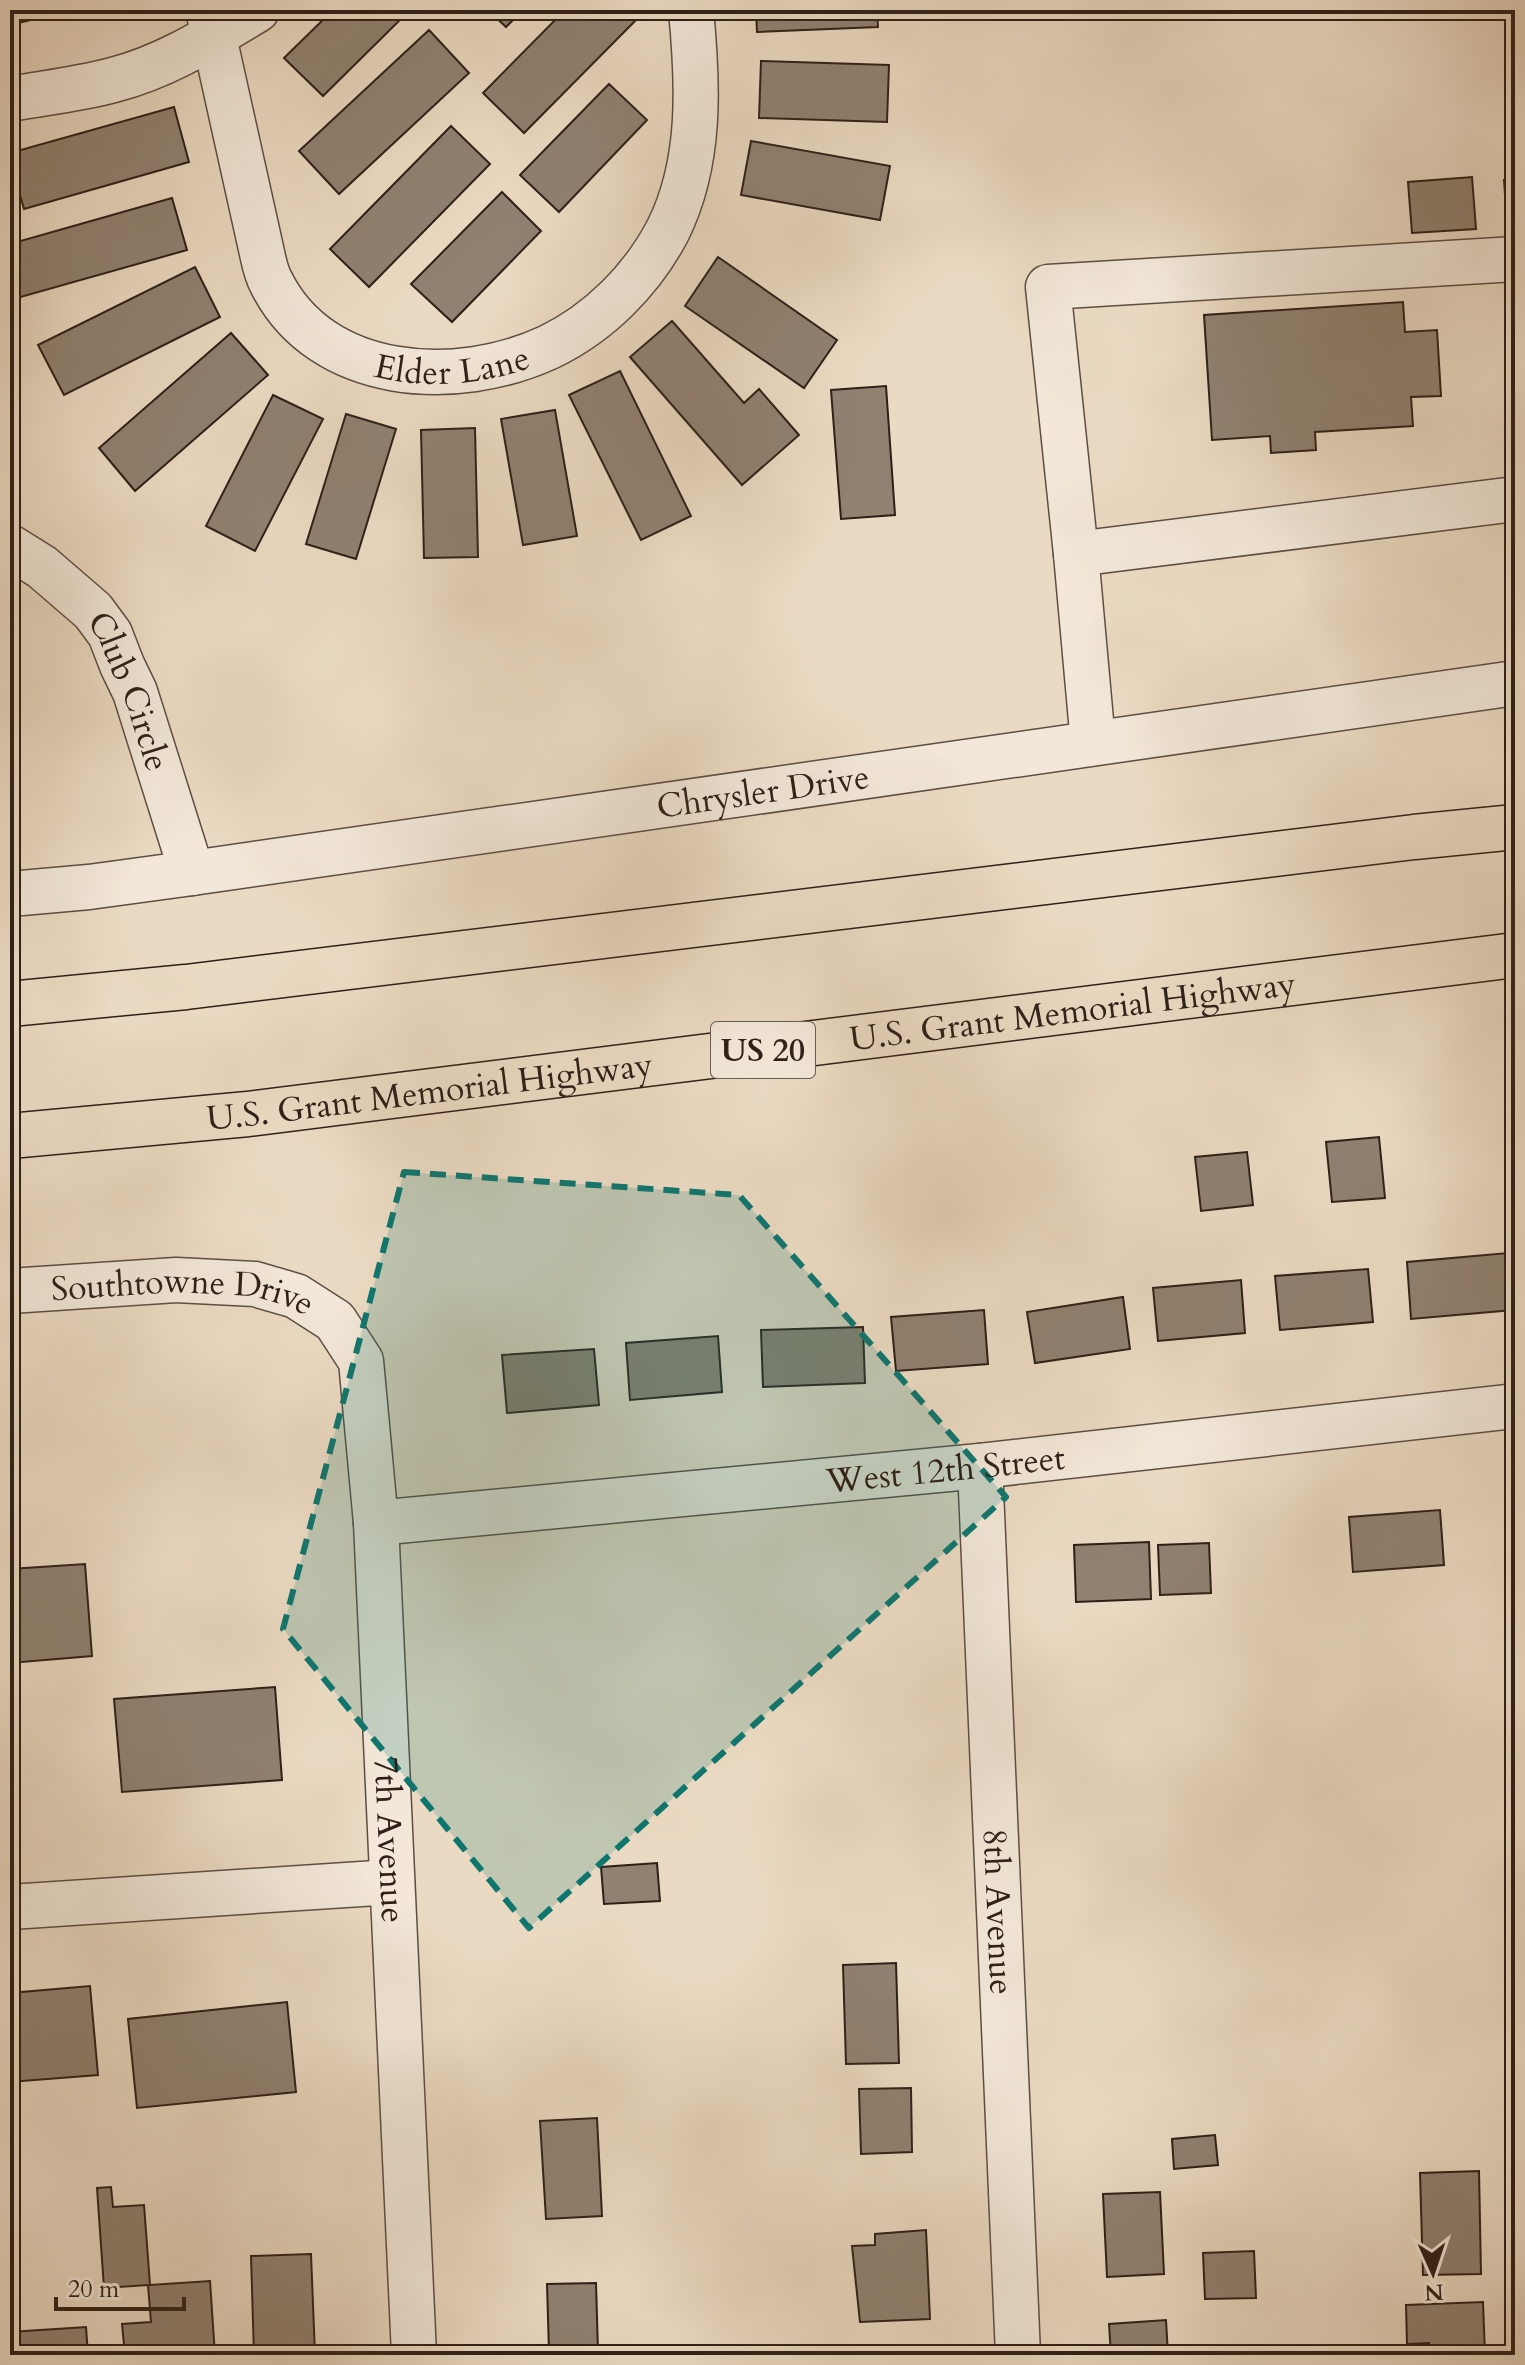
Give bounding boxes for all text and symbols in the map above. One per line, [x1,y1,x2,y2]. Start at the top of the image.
street label: Elder Lane [370,335,535,396]
street label: Club Circle [77,602,180,777]
street label: Chrysler Drive [654,754,872,830]
street label: U.S. Grant Memorial Highway [847,961,1298,1062]
road number: US 20 [711,1022,815,1078]
street label: U.S. Grant Memorial Highway [205,1041,655,1142]
street label: Southtowne Drive [49,1257,324,1326]
street label: West 12th Street [823,1435,1067,1504]
street label: 7th Avenue [363,1756,416,1924]
street label: 8th Avenue [972,1828,1025,1996]
north arrow [1393,2233,1473,2313]
scale bar [56,2261,184,2311]
text: 20 m [68,2273,120,2306]
text: N [1424,2276,1444,2307]

